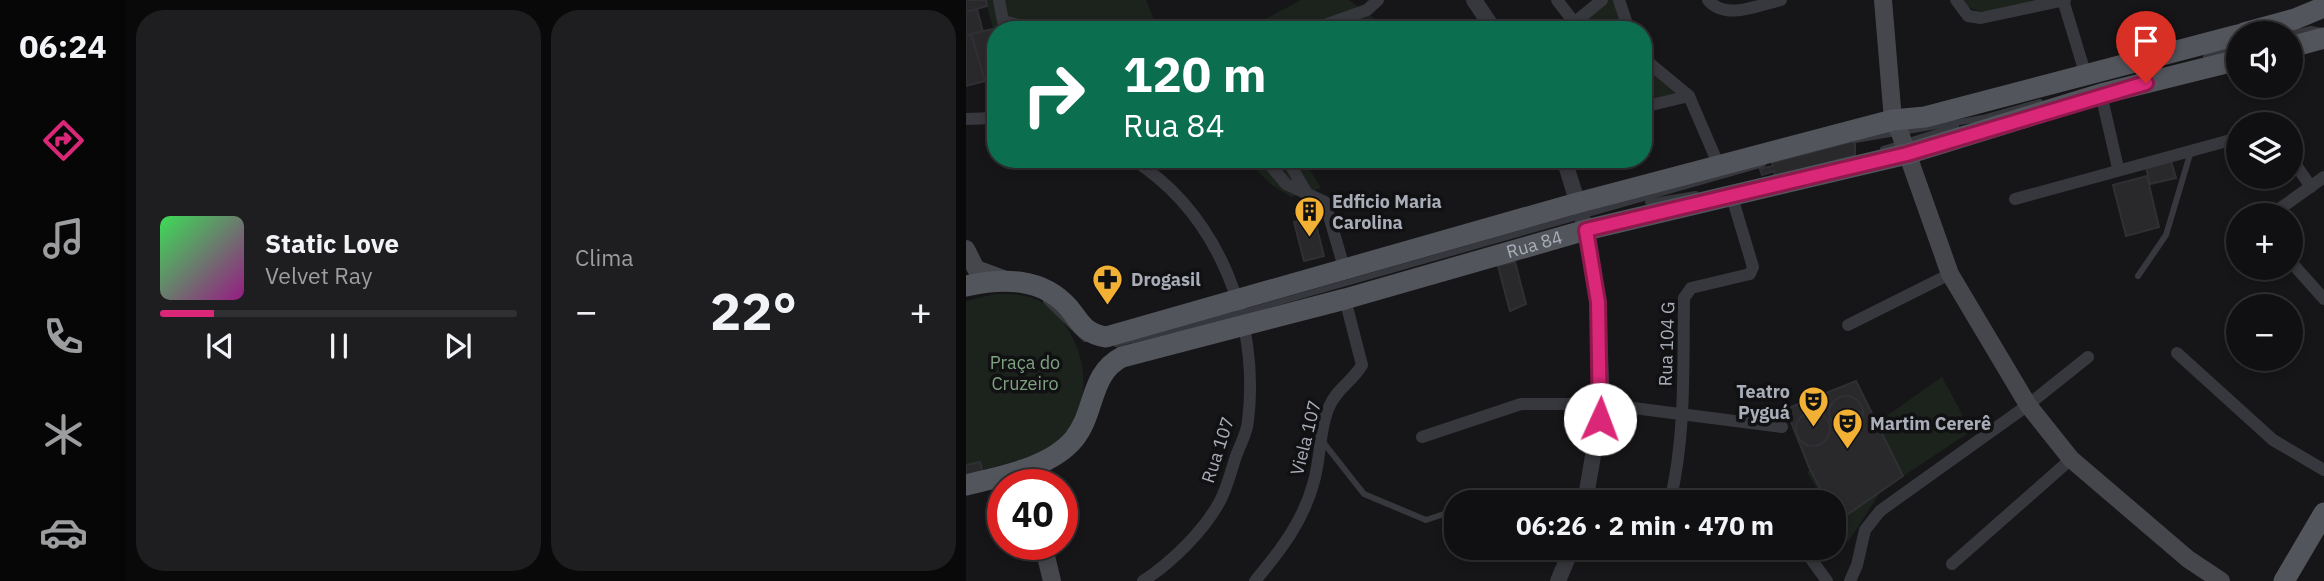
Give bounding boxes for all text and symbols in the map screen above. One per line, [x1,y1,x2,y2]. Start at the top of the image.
pin [2116,11,2176,83]
map controls [2226,21,2303,371]
button: sound [2226,21,2303,98]
icon: arrive [2127,22,2165,60]
text: 06:24 [19,25,107,67]
text: 120 m [1123,42,1267,105]
icon: right [1008,49,1099,140]
text: Rua 84 [1123,104,1225,146]
button: layers [2226,112,2303,189]
icon: directions [39,116,88,165]
place label: Edficio Maria Carolina [1332,190,1442,234]
building icon: Edficio Maria Carolina [1292,195,1326,239]
button: + [2226,203,2303,280]
icon: music [39,214,88,263]
street label: Rua 84 [1504,225,1565,263]
text: Static Love [265,226,399,260]
text: Clima [575,242,634,272]
text: Velvet Ray [265,260,372,290]
pharmacy icon: Drogasil [1091,263,1125,307]
place label: Drogasil [1131,268,1201,291]
text: 22° [710,277,797,344]
text: − [575,286,598,335]
text: + [909,286,932,335]
button: − [2226,294,2303,371]
street label: Rua 104 G [1654,301,1679,387]
icon: phone [39,312,88,361]
icon: previous [201,327,239,365]
icon: pause [320,327,358,365]
icon: next [439,327,477,365]
park label: Praça do Cruzeiro [990,351,1060,395]
place label: Teatro Pyguá [1736,380,1790,424]
position arrow [1563,382,1637,456]
theatre icon: Teatro Pyguá [1796,385,1830,429]
street label: Viela 107 [1285,398,1326,478]
theatre icon: Martim Cererê [1830,407,1864,451]
icon: climate [39,410,88,459]
place label: Martim Cererê [1870,412,1991,435]
street label: Rua 107 [1196,414,1239,486]
speed limit sign: 40 [987,469,1078,560]
icon: car [39,508,88,557]
text: 06:26 · 2 min · 470 m [1516,508,1774,542]

